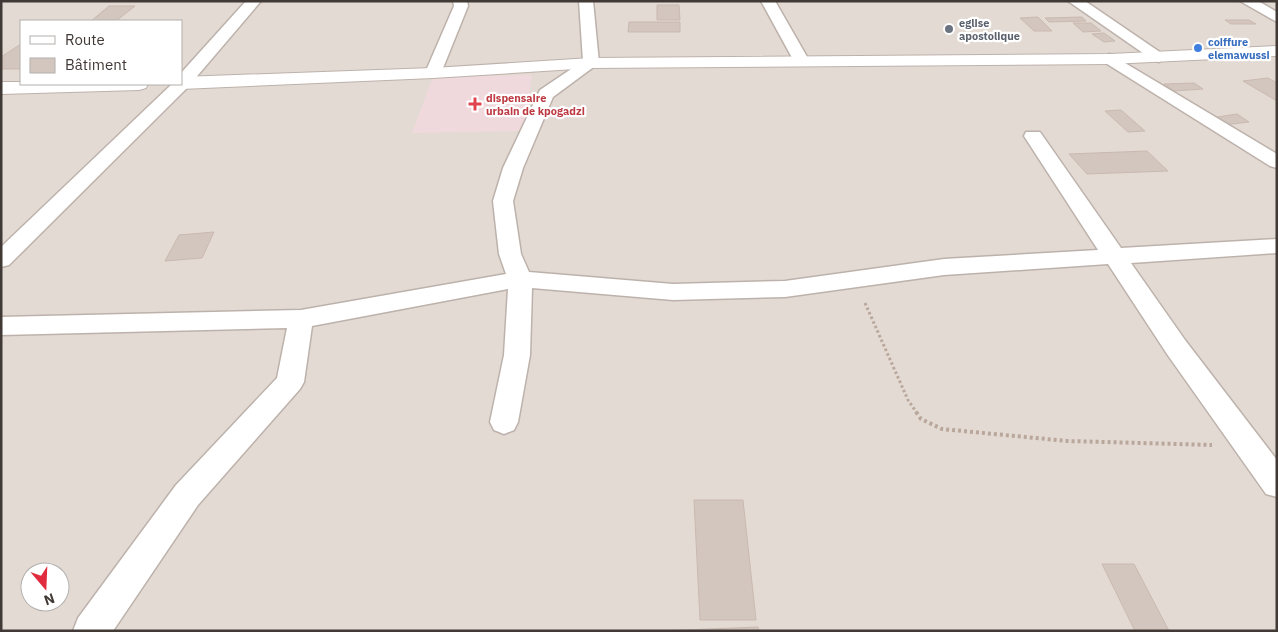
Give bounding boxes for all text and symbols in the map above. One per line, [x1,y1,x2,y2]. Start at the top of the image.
place label: eglise apostolique [959,16,1020,43]
legend [20,20,182,85]
marker: eglise apostolique [943,23,955,35]
text: Route [65,30,105,49]
place label: coiffure elemawussi [1208,35,1270,62]
marker: coiffure elemawussi [1192,42,1204,54]
text: Bâtiment [65,55,127,74]
place label: dispensaire urbain de kpogadzi [486,91,585,118]
marker: dispensaire urbain de kpogadzi [468,97,482,111]
north arrow [20,562,70,612]
text: N [42,589,57,609]

